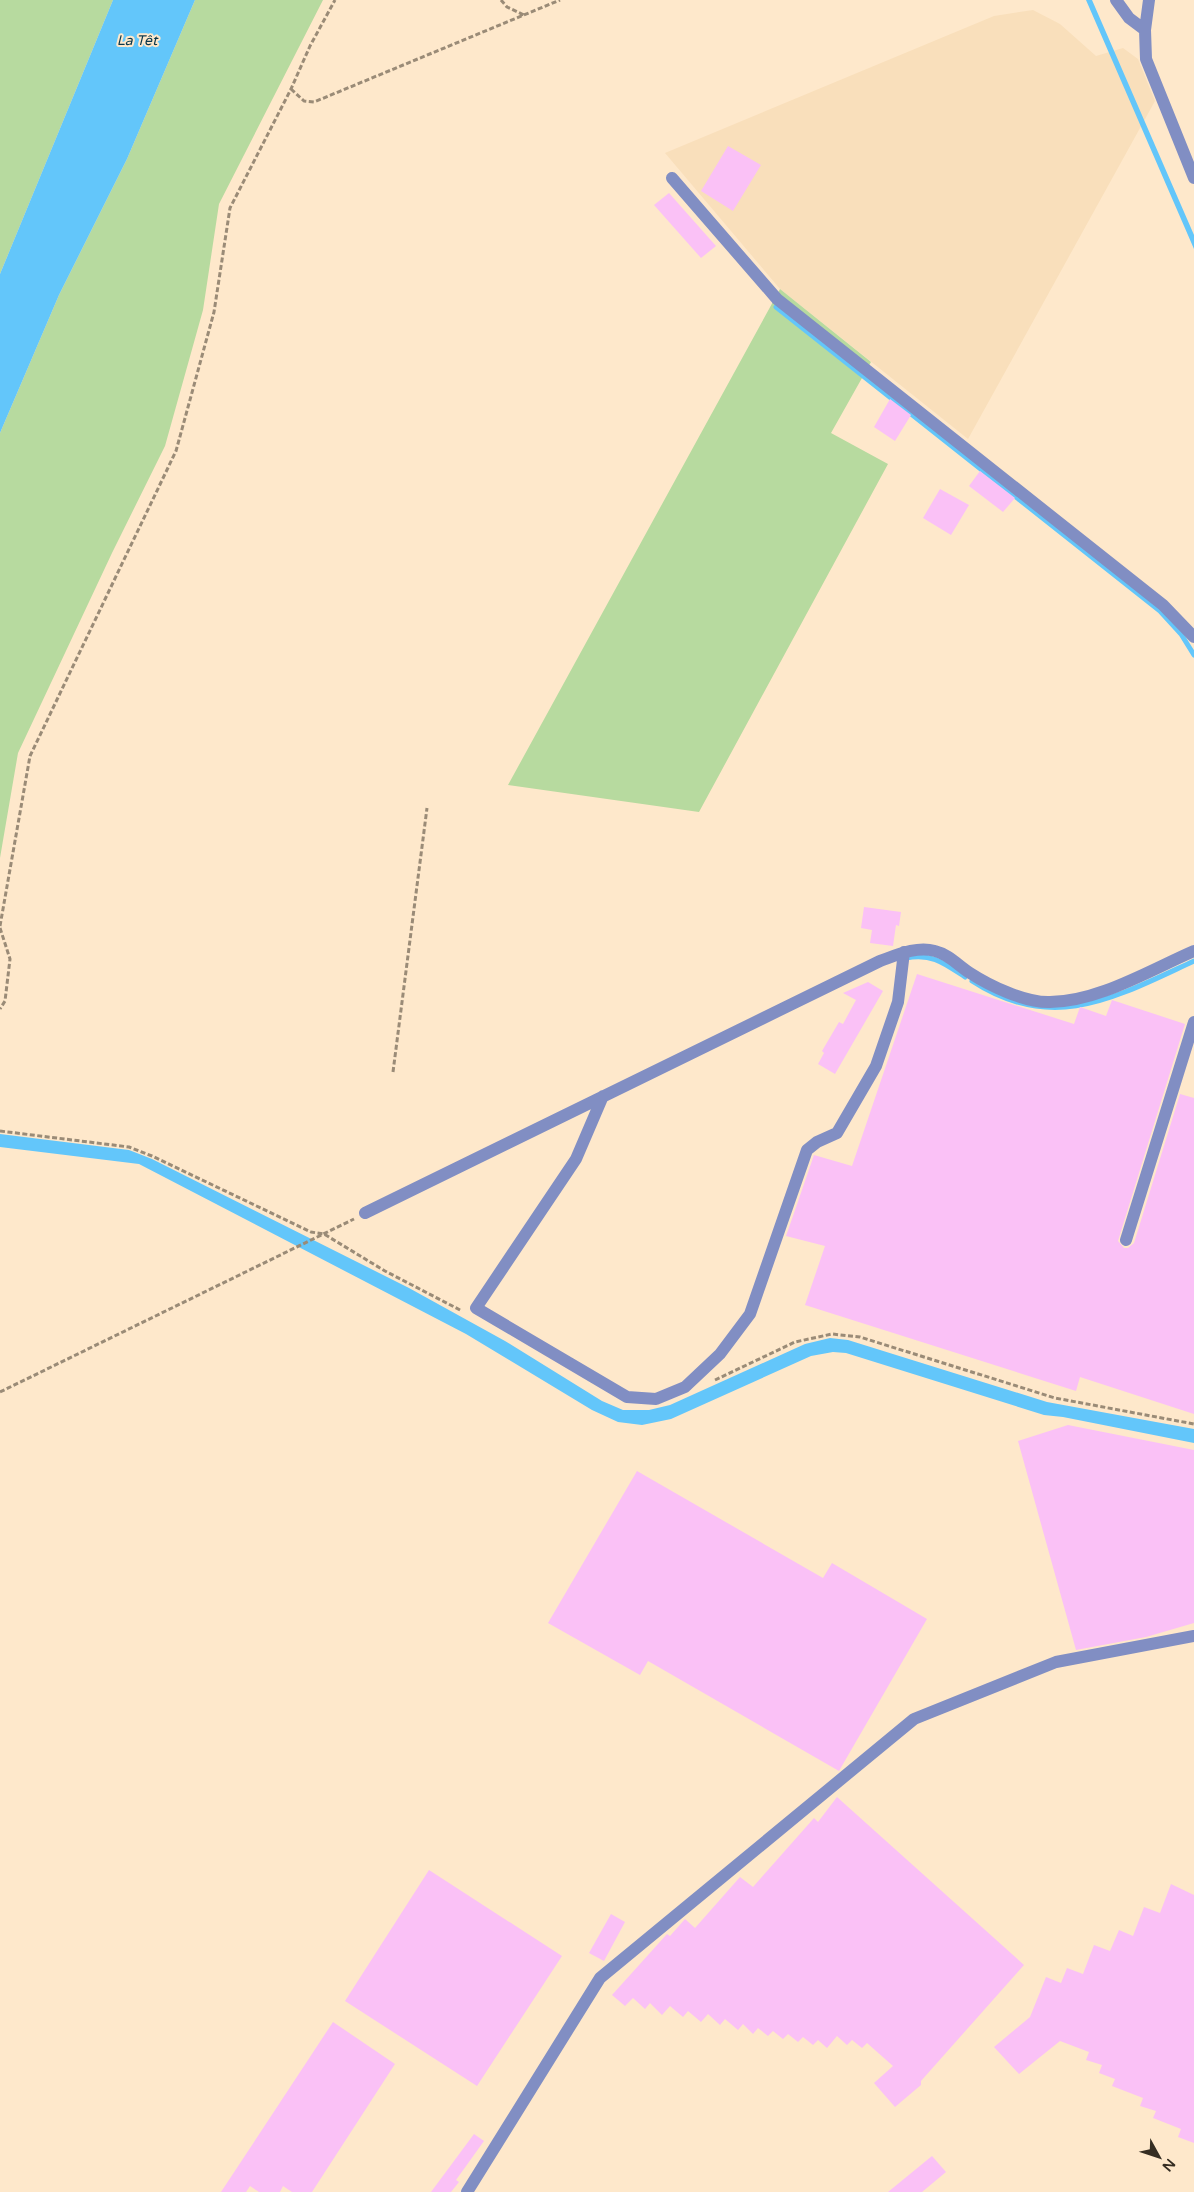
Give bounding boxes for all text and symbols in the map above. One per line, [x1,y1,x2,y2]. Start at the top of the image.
water label: La Têt [117,32,159,49]
north arrow [1134,2132,1184,2182]
text: N [1158,2155,1179,2175]

